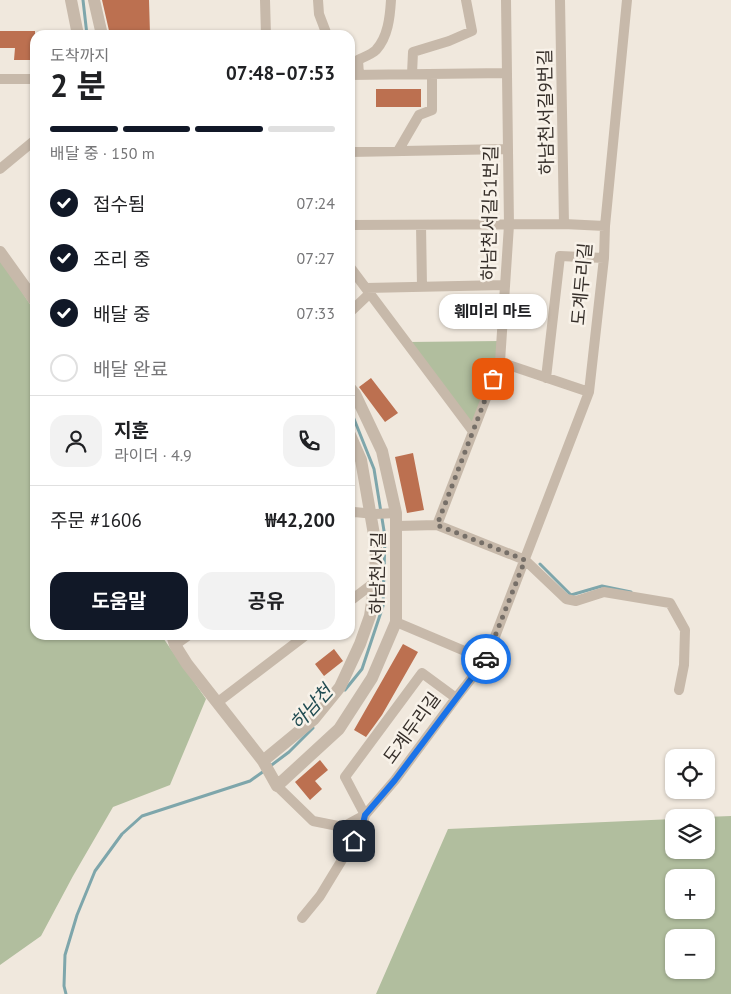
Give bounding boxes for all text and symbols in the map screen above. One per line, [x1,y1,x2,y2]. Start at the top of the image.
text: 도착까지 [50,45,109,65]
street label: 하남천서길9번길 [533,49,558,175]
text: 07:48–07:53 [226,61,335,85]
text: 2 분 [50,64,106,106]
text: 배달 중 · 150 m [50,143,155,163]
street label: 하남천서길51번길 [477,145,502,281]
icon: check [50,189,78,217]
text: 접수됨 [93,192,145,216]
text: 07:24 [297,193,335,213]
street label: 도계두리길 [566,242,597,326]
icon: check [50,244,78,272]
text: 조리 중 [93,247,151,271]
text: 07:27 [297,248,335,268]
callout: 훼미리 마트 [439,294,547,329]
icon: check [50,299,78,327]
text: 훼미리 마트 [454,301,532,321]
text: 배달 중 [93,302,151,326]
text: 07:33 [297,303,335,323]
text: 배달 완료 [93,357,168,381]
pin [472,358,514,400]
icon: bag [479,365,507,393]
button: person [50,415,102,467]
button: phone [283,415,335,467]
text: 지훈 [114,418,149,442]
text: 라이더 · 4.9 [114,445,192,465]
text: 주문 #1606 [50,508,142,532]
text: ₩42,200 [265,508,335,532]
street label: 하남천서길 [365,531,390,615]
button: 도움말 [50,572,188,630]
button: 공유 [198,572,335,630]
courier [461,634,511,684]
icon: car [472,645,500,673]
water label: 하남천 [285,678,338,735]
street label: 도계두리길 [378,687,445,768]
map controls [665,749,715,979]
button: locate [665,749,715,799]
button: layers [665,809,715,859]
pin [333,820,375,862]
icon: home [340,827,368,855]
button: + [665,869,715,919]
button: − [665,929,715,979]

